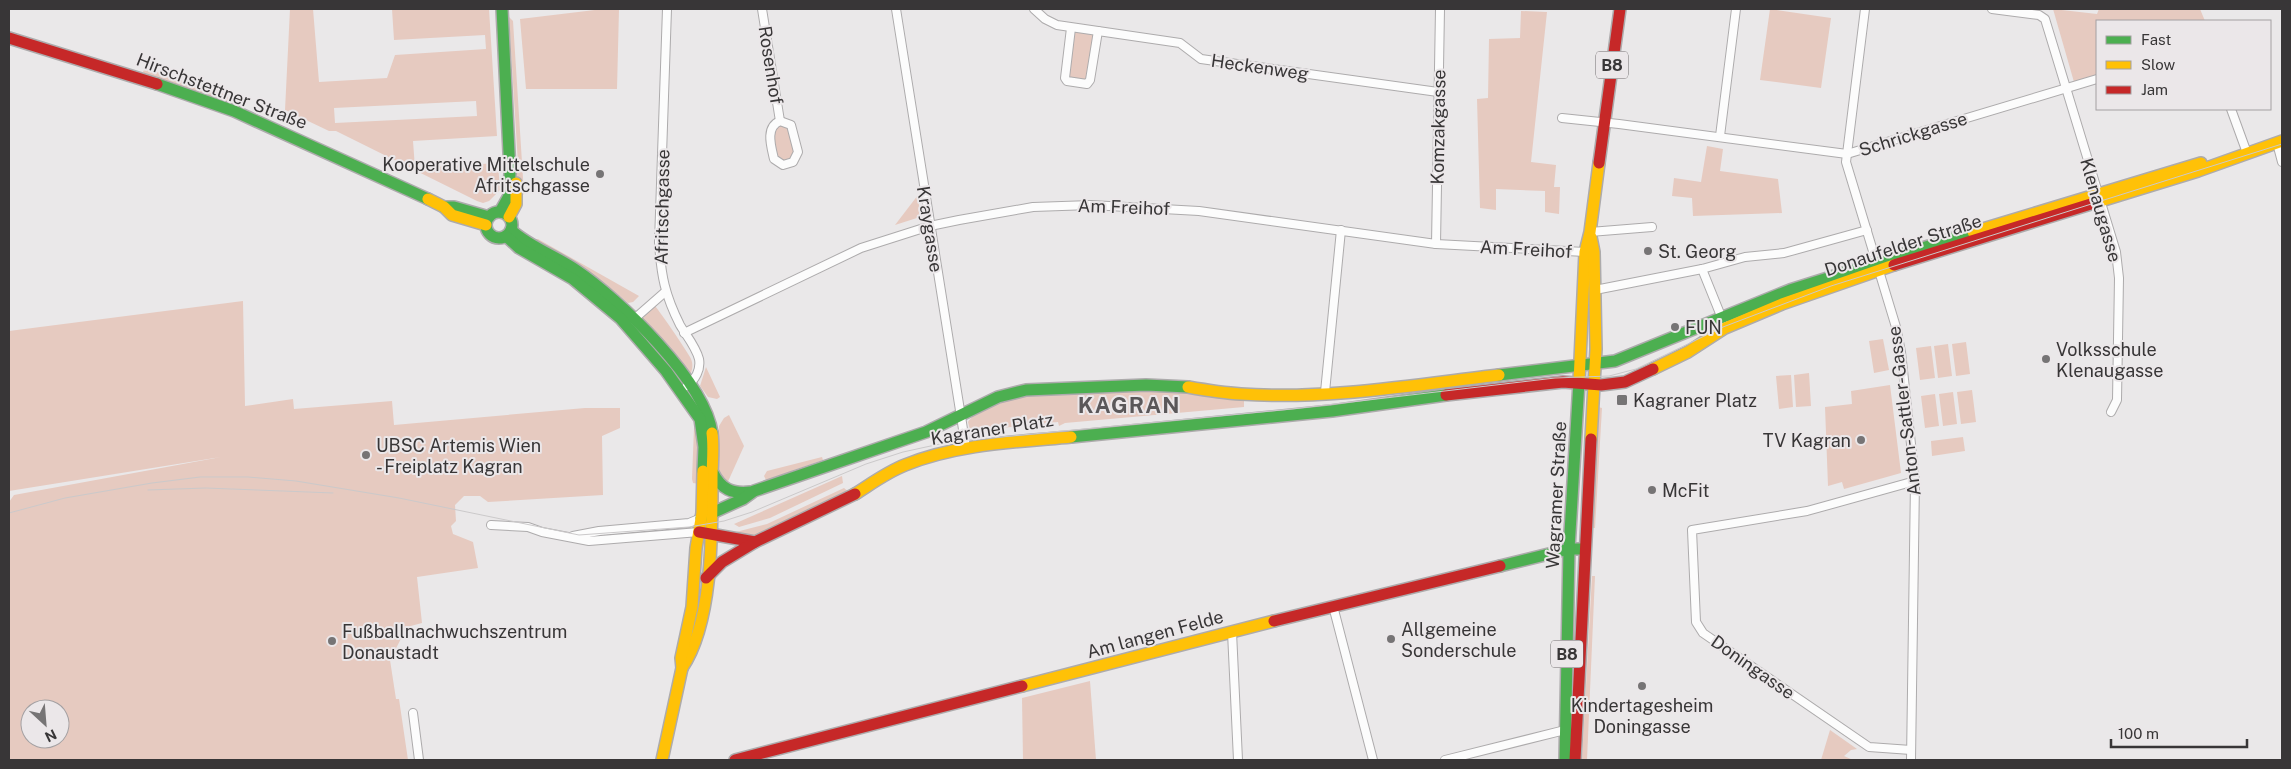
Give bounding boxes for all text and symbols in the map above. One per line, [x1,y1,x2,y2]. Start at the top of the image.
legend [2096,20,2271,110]
street label: Rosenhof [754,24,788,106]
text: Fast [2141,31,2171,48]
street label: Hirschstettner Straße [134,49,310,133]
street label: Heckenweg [1210,50,1310,84]
road number: B8 [1596,52,1628,78]
text: Slow [2141,56,2176,73]
street label: Komzakgasse [1426,69,1450,185]
text: Jam [2141,81,2168,98]
street label: Schrickgasse [1856,108,1970,160]
street label: Afritschgasse [650,149,674,265]
place label: Kooperative Mittelschule Afritschgasse [382,154,590,196]
street label: Klenaugasse [2076,155,2126,265]
marker: Kooperative Mittelschule Afritschgasse [594,168,606,180]
street label: Kraygasse [913,184,947,274]
street label: Am Freihof [1077,195,1171,219]
street label: Donaufelder Straße [1822,210,1984,280]
street label: Am Freihof [1479,236,1573,262]
place label: St. Georg [1658,241,1737,262]
marker: St. Georg [1642,245,1654,257]
place label: FUN [1685,317,1722,338]
marker: FUN [1669,321,1681,333]
street label: Anton-Sattler-Gasse [1883,325,1925,497]
place label: Volksschule Klenaugasse [2056,339,2163,381]
marker: Volksschule Klenaugasse [2040,353,2052,365]
place label: Kagraner Platz [1633,390,1757,411]
district label: KAGRAN [1078,392,1180,418]
marker: Kagraner Platz [1615,393,1629,407]
street label: Kagraner Platz [929,409,1055,449]
street label: Wagramer Straße [1542,421,1570,569]
place label: TV Kagran [1763,430,1851,451]
marker: TV Kagran [1855,434,1867,446]
place label: UBSC Artemis Wien - Freiplatz Kagran [376,435,541,477]
marker: UBSC Artemis Wien - Freiplatz Kagran [360,449,372,461]
place label: McFit [1662,480,1710,501]
marker: McFit [1646,484,1658,496]
street label: Am langen Felde [1084,606,1226,662]
place label: Allgemeine Sonderschule [1401,619,1516,661]
place label: Fußballnachwuchszentrum Donaustadt [342,621,567,663]
street label: Doningasse [1707,631,1799,703]
marker: Allgemeine Sonderschule [1385,633,1397,645]
marker: Fußballnachwuchszentrum Donaustadt [326,635,338,647]
road number: B8 [1551,641,1583,668]
marker: Kindertagesheim Doningasse [1636,680,1648,692]
place label: Kindertagesheim Doningasse [1571,695,1713,737]
north arrow [20,699,70,749]
scale bar [2111,716,2247,748]
text: 100 m [2118,725,2159,742]
text: N [42,726,59,745]

